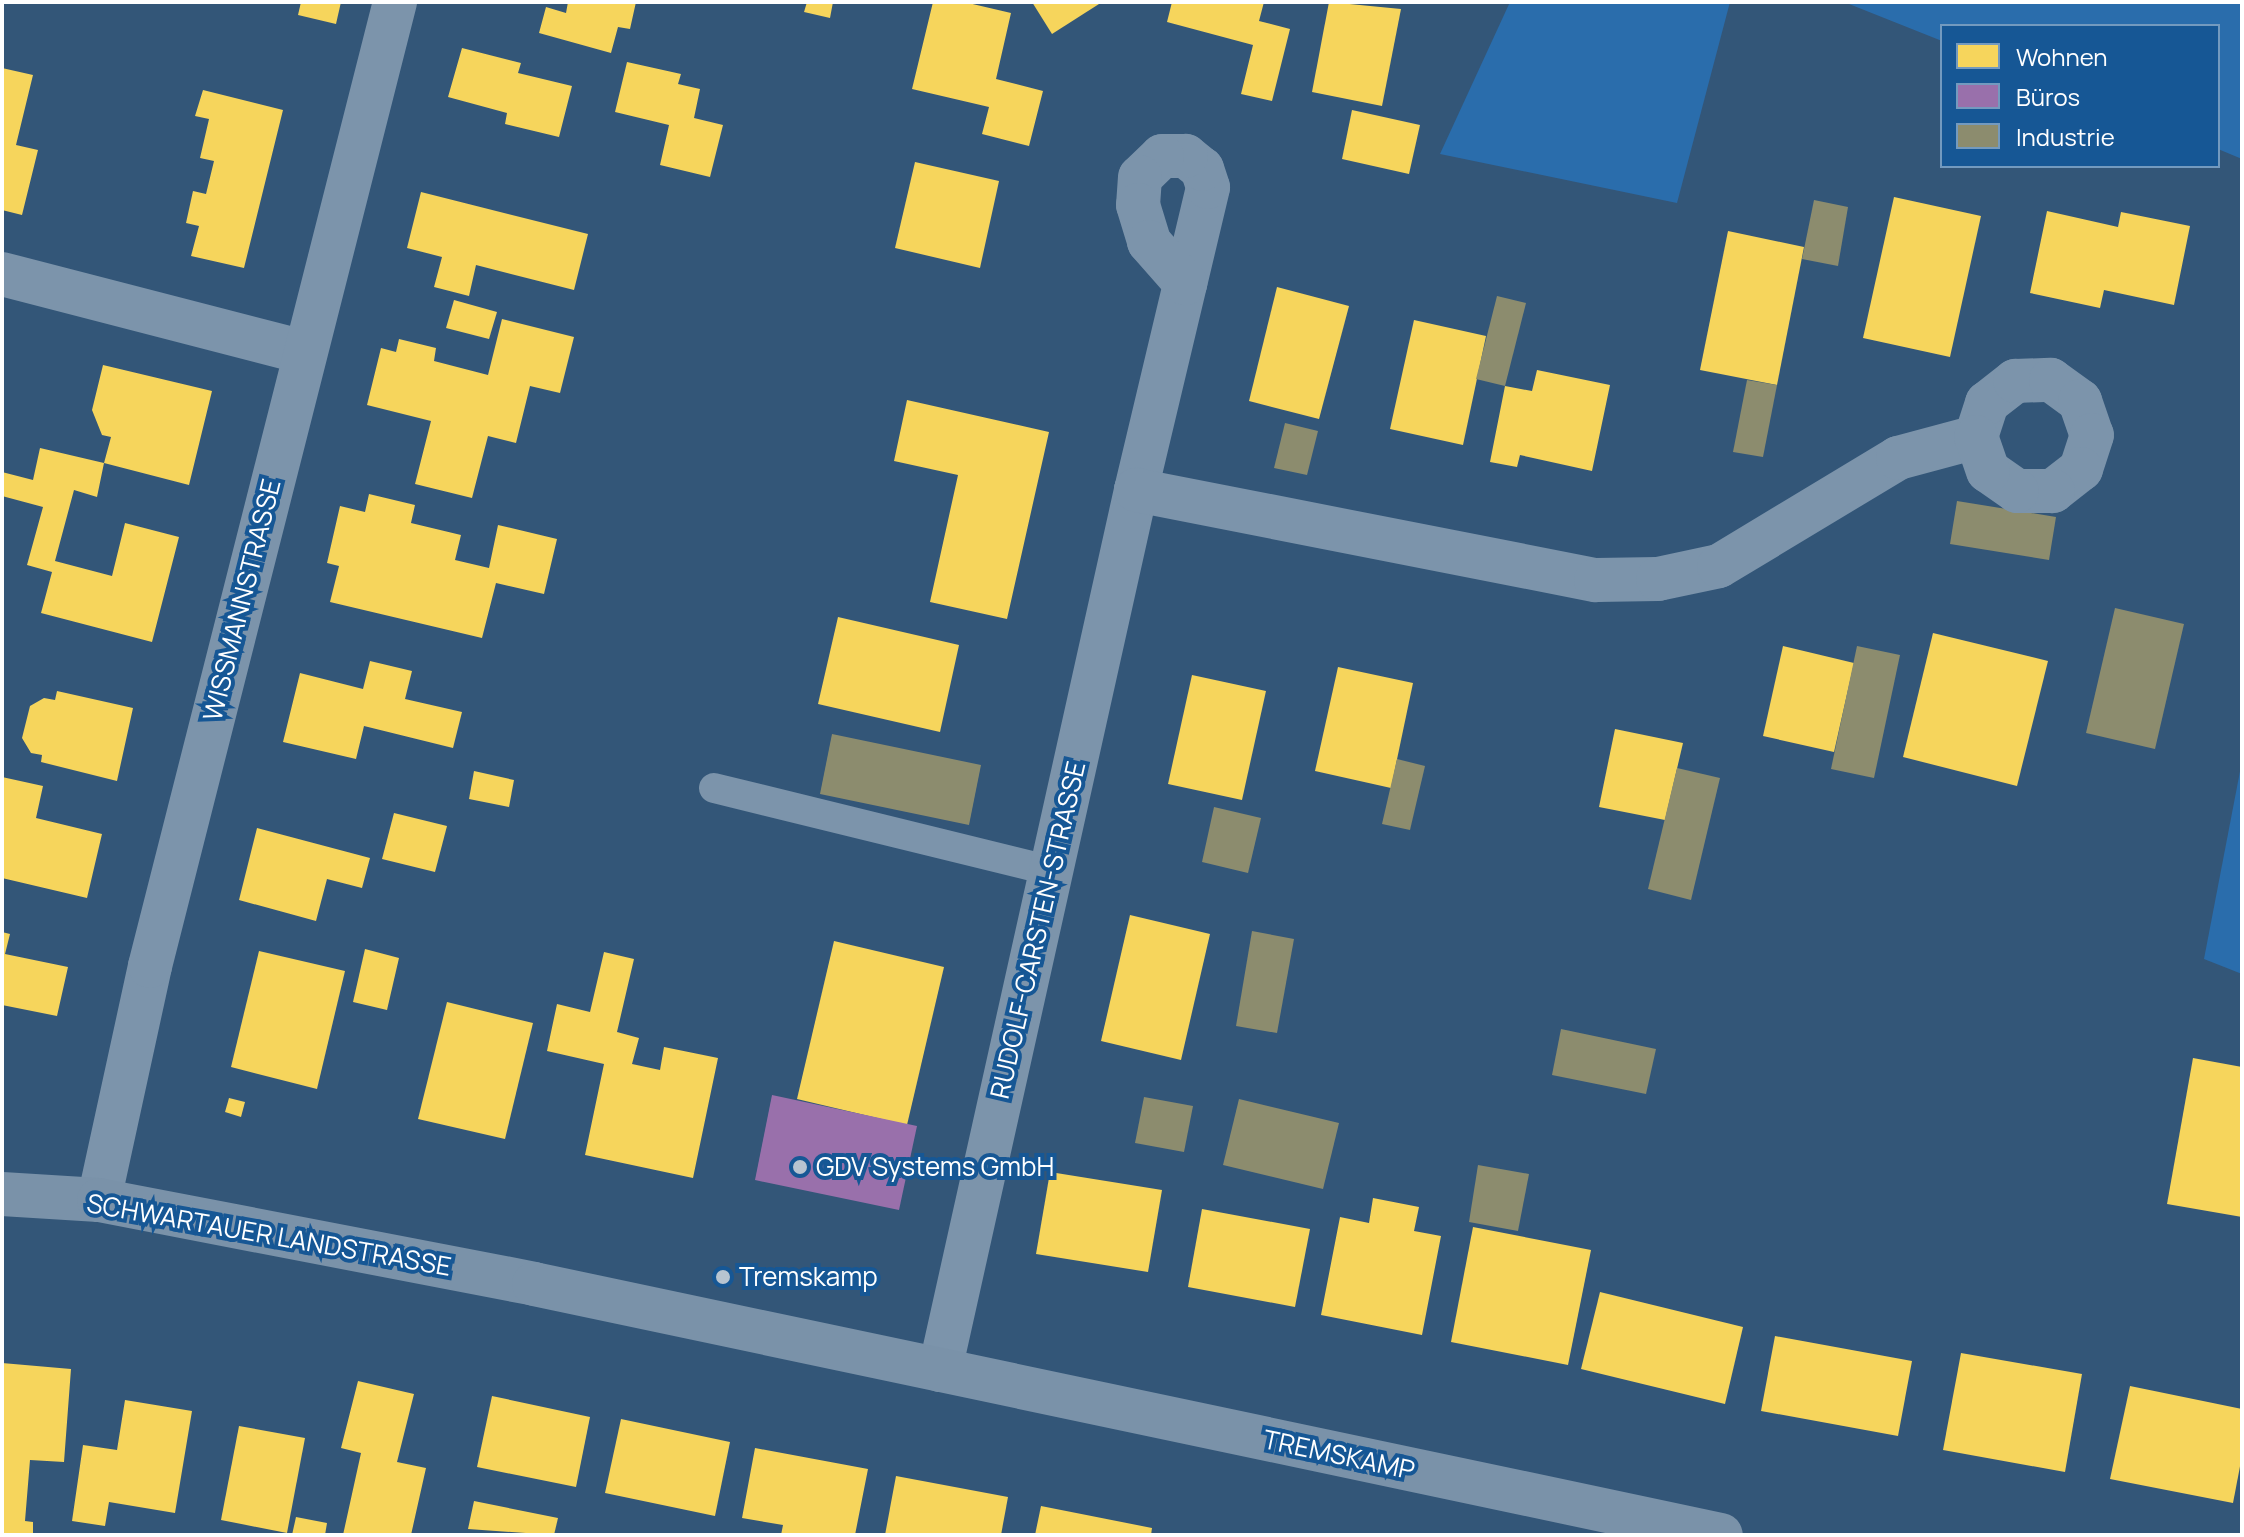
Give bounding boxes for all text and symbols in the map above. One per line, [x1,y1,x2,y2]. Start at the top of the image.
legend [1940,24,2220,168]
text: Wohnen [2016,40,2108,73]
text: Büros [2016,80,2080,113]
text: Industrie [2016,120,2115,153]
street label: WISSMANNSTRASSE [197,476,287,724]
street label: RUDOLF-CARSTEN-STRASSE [984,758,1092,1102]
place label: GDV Systems GmbH [816,1151,1054,1183]
marker: GDV Systems GmbH [791,1158,809,1176]
street label: SCHWARTAUER LANDSTRASSE [84,1188,454,1282]
place label: Tremskamp [739,1261,878,1293]
marker: Tremskamp [714,1268,732,1286]
street label: TREMSKAMP [1260,1424,1418,1486]

